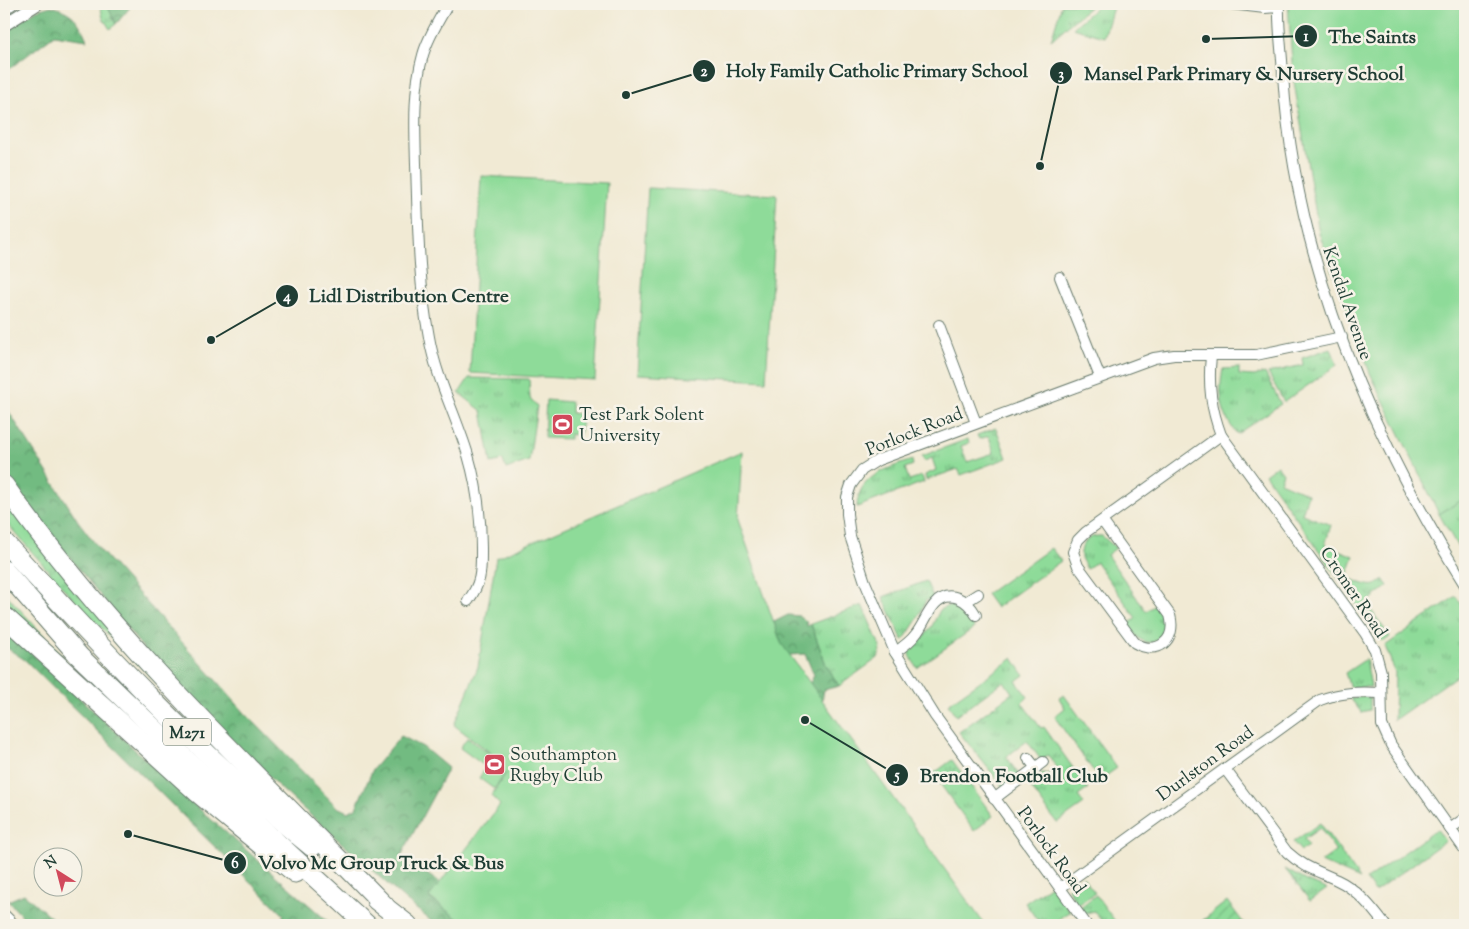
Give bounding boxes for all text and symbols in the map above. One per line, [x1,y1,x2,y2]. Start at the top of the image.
callout: The Saints [1293,19,1426,53]
text: The Saints [1328,25,1416,52]
text: 1 [1303,27,1309,48]
callout: Holy Family Catholic Primary School [691,54,1038,88]
callout: Mansel Park Primary & Nursery School [1049,56,1414,90]
text: Holy Family Catholic Primary School [726,59,1029,86]
text: 2 [700,62,708,83]
text: Mansel Park Primary & Nursery School [1084,62,1405,89]
text: 3 [1058,65,1064,86]
street label: Kendal Avenue [1315,243,1378,364]
callout: Lidl Distribution Centre [274,279,519,313]
text: Lidl Distribution Centre [309,284,509,311]
text: 4 [282,287,291,308]
street label: Porlock Road [862,402,967,464]
place label: Test Park Solent University [579,403,704,450]
sports icon: Test Park Solent University [551,412,575,436]
street label: Cromer Road [1312,542,1392,644]
road number: M271 [163,719,211,746]
street label: Durlston Road [1152,721,1260,809]
place label: Southampton Rugby Club [510,743,618,790]
sports icon: Southampton Rugby Club [482,752,506,776]
callout: Brendon Football Club [885,758,1118,792]
text: Brendon Football Club [920,764,1109,791]
text: 5 [893,766,900,787]
street label: Porlock Road [1010,802,1091,900]
north arrow [32,846,82,896]
callout: Volvo Mc Group Truck & Bus [223,846,514,880]
text: Volvo Mc Group Truck & Bus [258,851,505,878]
text: N [41,852,62,874]
text: 6 [231,854,239,875]

